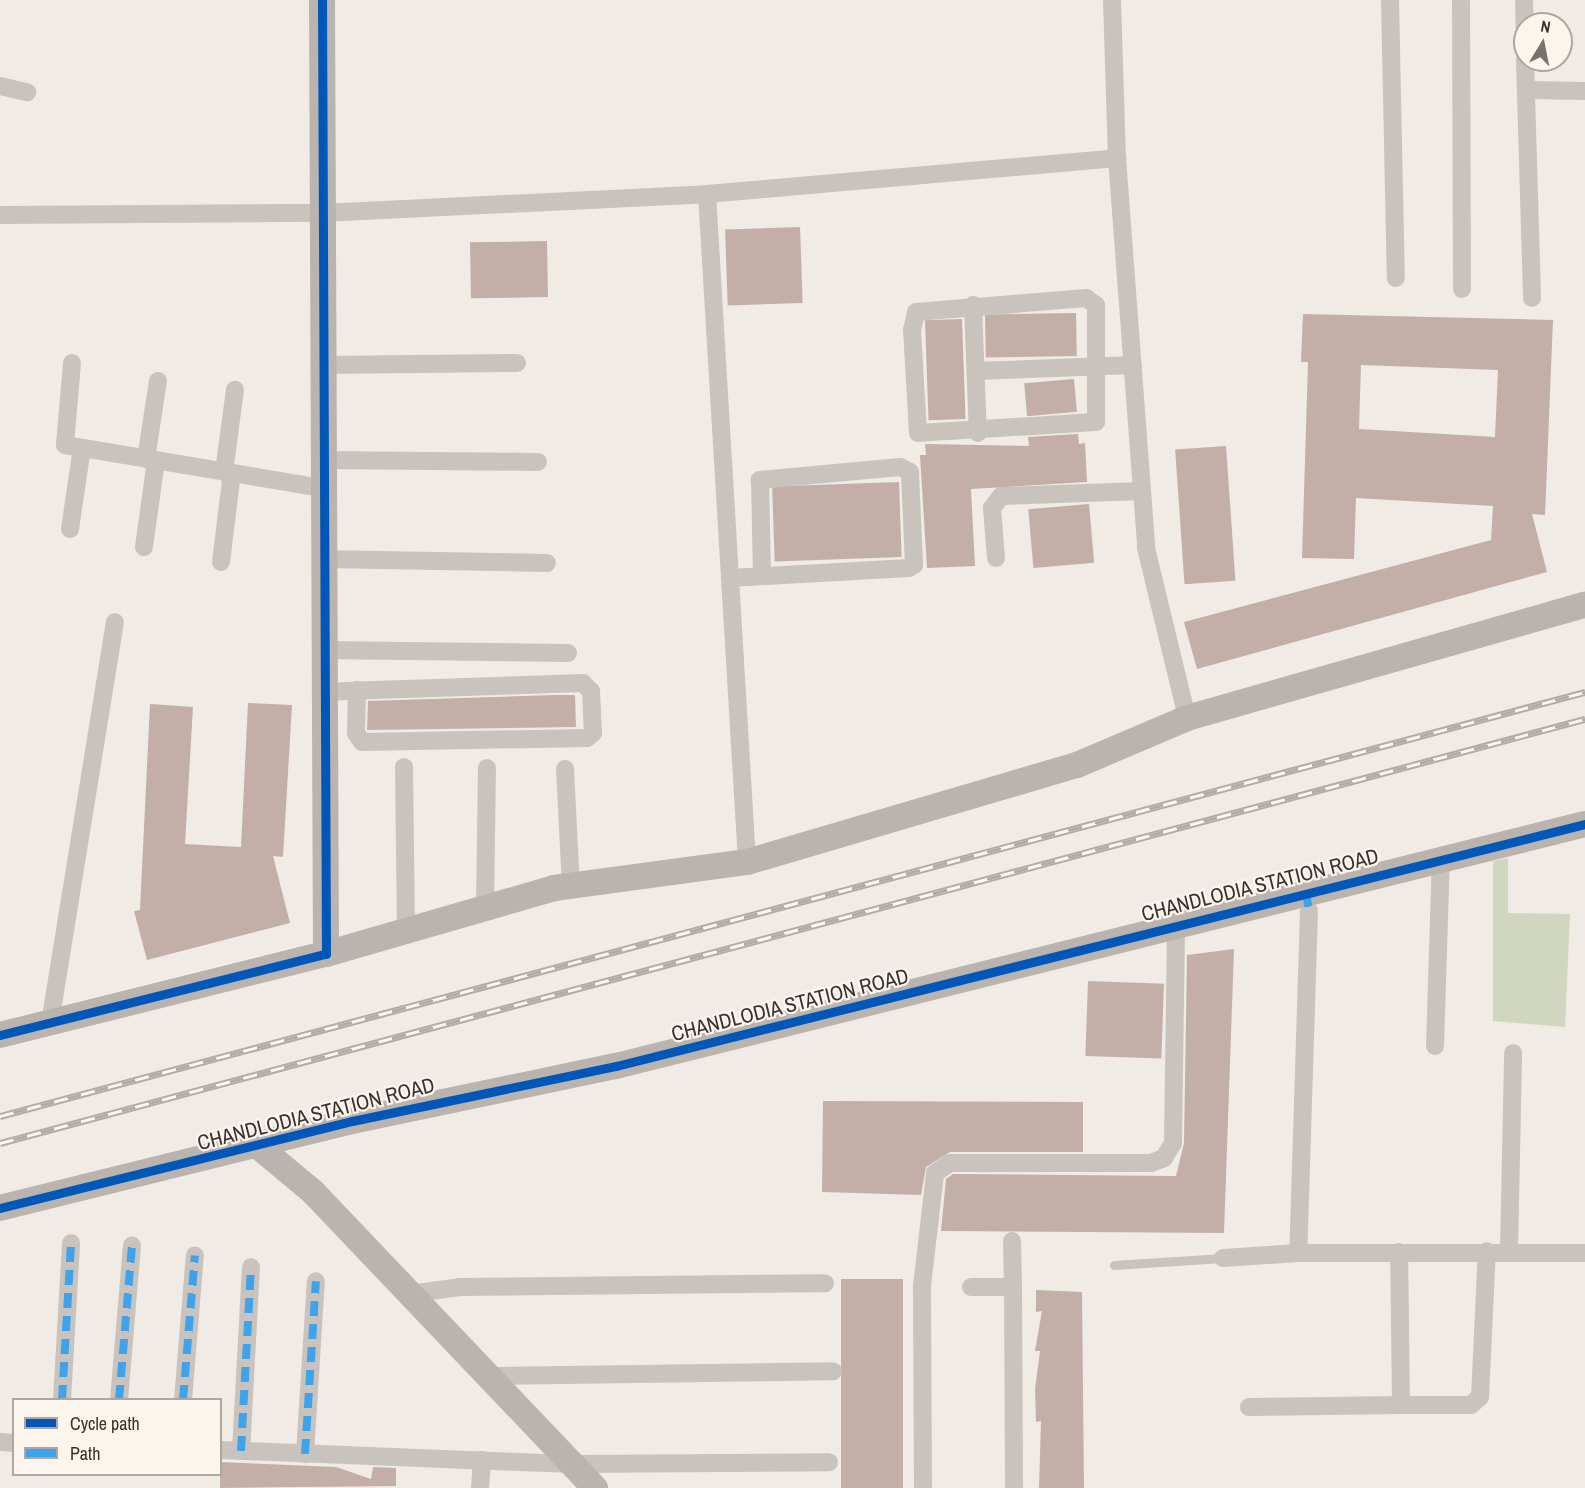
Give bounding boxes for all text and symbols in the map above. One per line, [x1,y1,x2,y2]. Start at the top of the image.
north arrow [1513,12,1573,72]
text: N [1539,15,1552,38]
street label: CHANDLODIA STATION ROAD [1138,843,1382,927]
street label: CHANDLODIA STATION ROAD [668,963,912,1047]
street label: CHANDLODIA STATION ROAD [194,1072,438,1156]
legend [12,1398,222,1476]
text: Cycle path [70,1411,140,1436]
text: Path [70,1441,100,1466]

